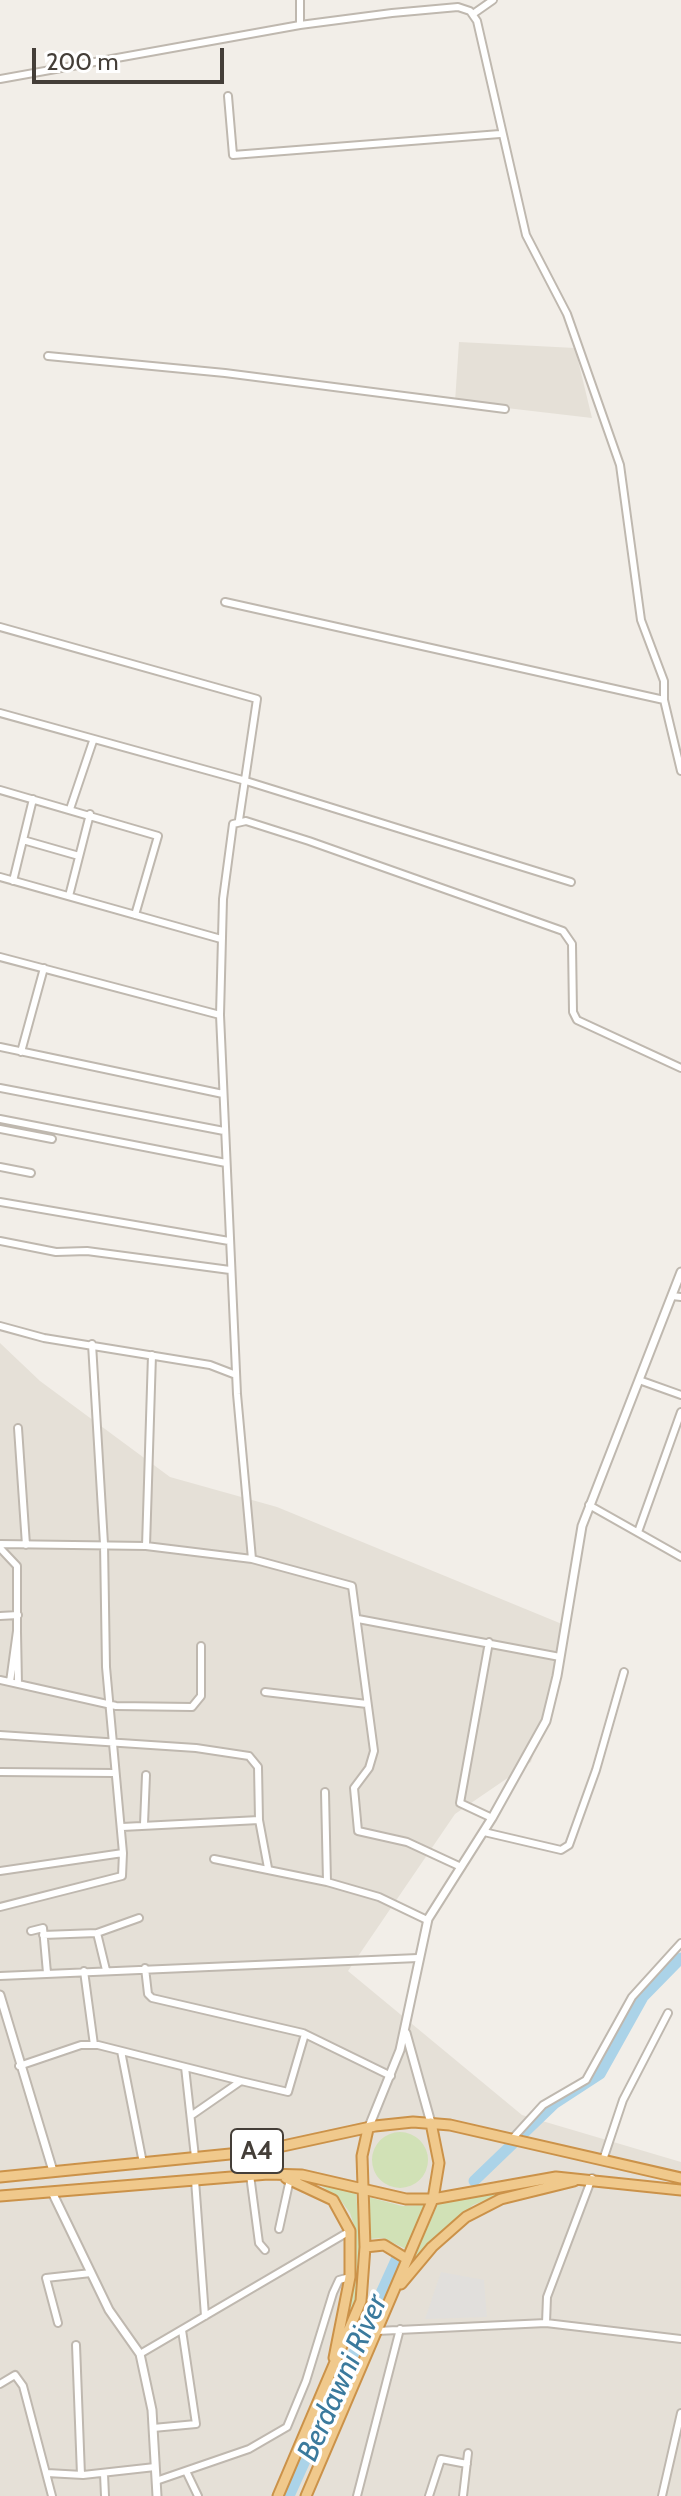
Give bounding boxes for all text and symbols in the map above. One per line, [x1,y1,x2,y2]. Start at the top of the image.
scale bar [36,32,228,82]
text: 200 m [46,47,119,76]
road number: A4 [231,2129,283,2173]
water label: Berdawni River [290,2289,396,2467]

